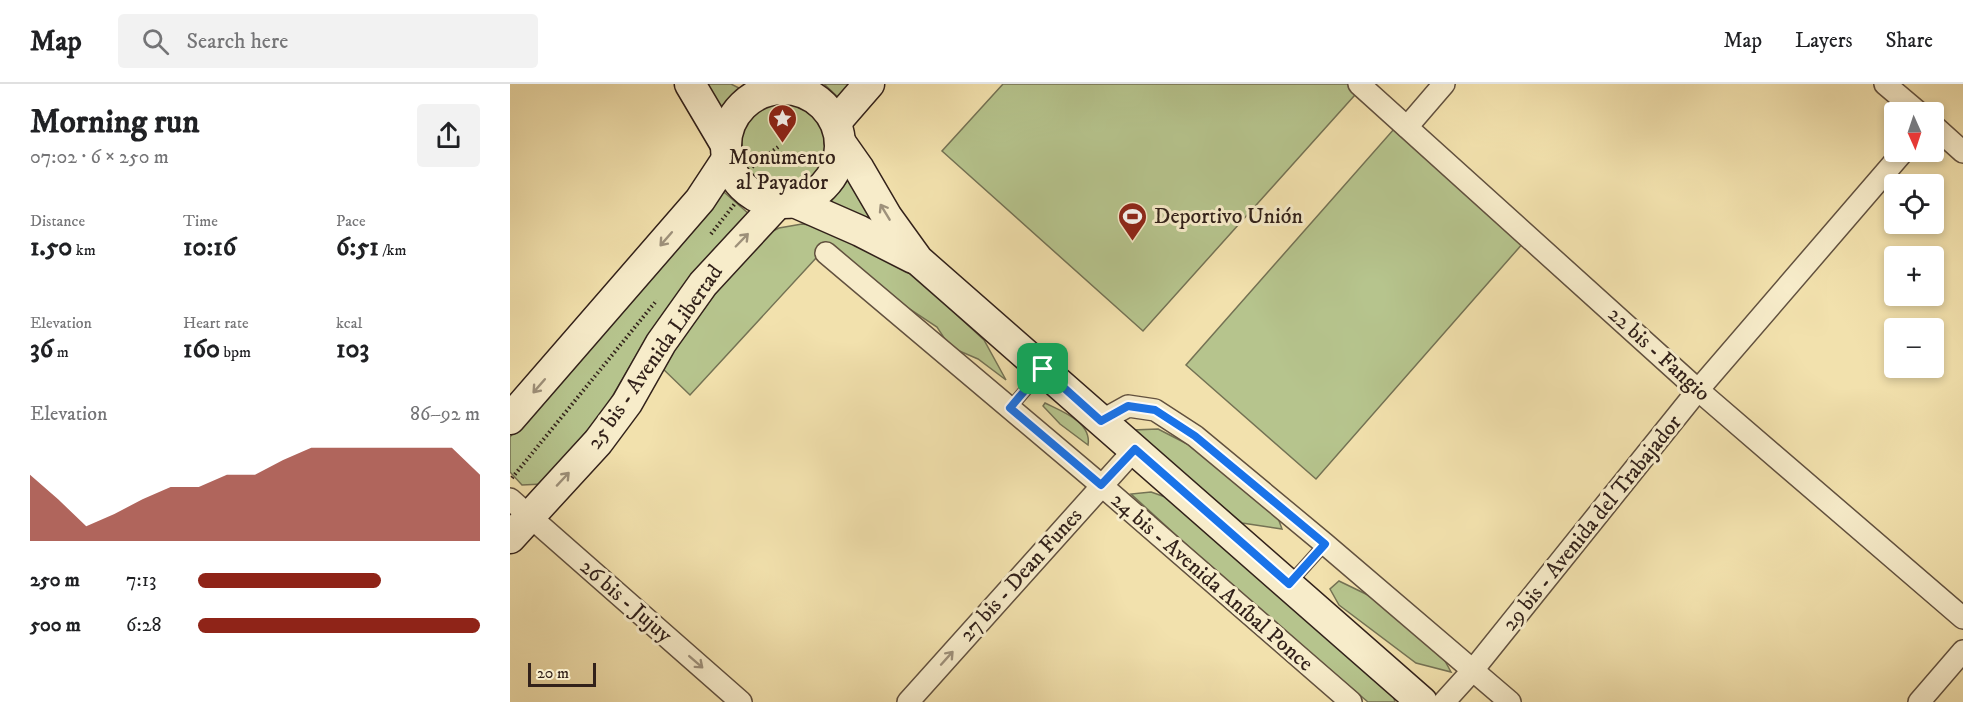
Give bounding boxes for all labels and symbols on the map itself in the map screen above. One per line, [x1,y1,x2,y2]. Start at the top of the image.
place icon: Monumento al Payador [766,102,798,144]
north arrow [1884,102,1944,162]
place label: Monumento al Payador [728,144,836,196]
sports icon: Deportivo Unión [1117,200,1149,242]
place label: Deportivo Unión [1154,203,1303,230]
one-way arrow [878,204,890,221]
one-way arrow [660,231,673,247]
one-way arrow [734,232,749,247]
street label: 25 bis - Avenida Libertad [581,260,729,454]
street label: 22 bis - Fangio [1602,301,1716,407]
pin [1017,343,1068,394]
one-way arrow [532,378,546,393]
street label: 29 bis - Avenida del Trabajador [1497,409,1688,636]
one-way arrow [556,472,571,487]
street label: 24 bis - Avenida Aníbal Ponce [1105,487,1319,677]
street label: 27 bis - Dean Funes [954,503,1088,647]
street label: 26 bis - Jujuy [574,553,678,649]
one-way arrow [940,651,954,666]
one-way arrow [688,655,703,669]
scale bar [528,660,596,688]

